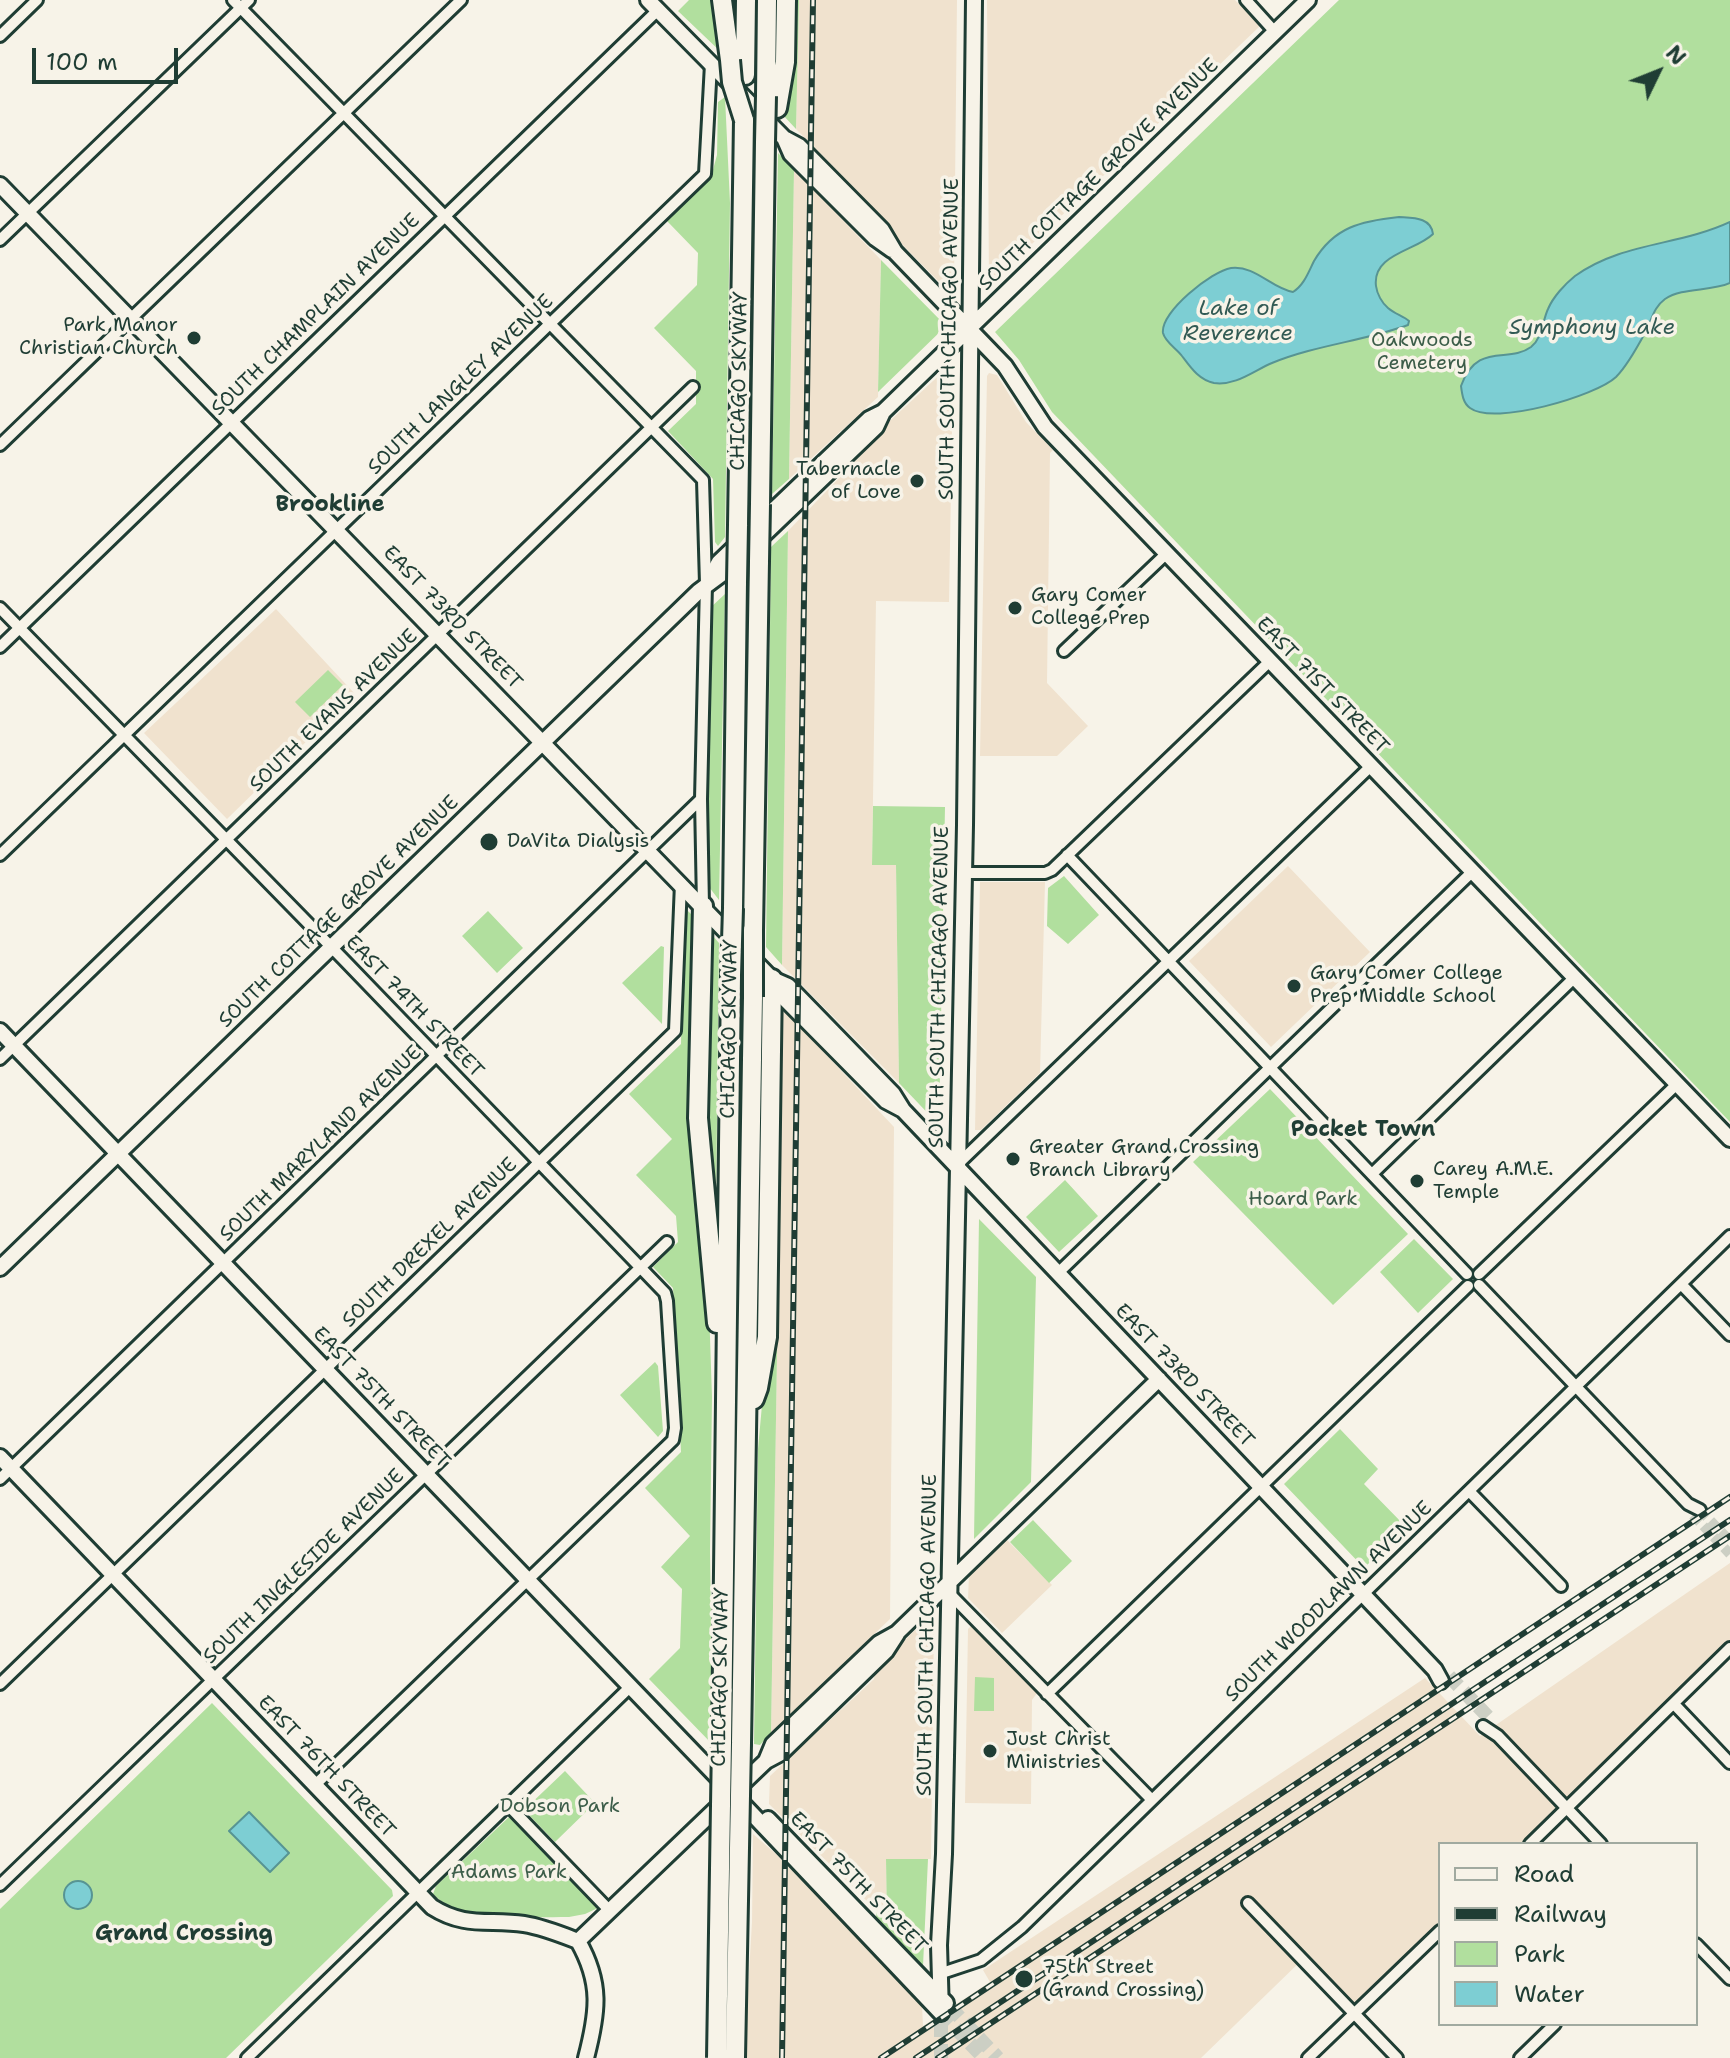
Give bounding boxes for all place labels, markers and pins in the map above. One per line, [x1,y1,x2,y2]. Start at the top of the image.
place label: Park Manor Christian Church [19,314,178,361]
marker: Park Manor Christian Church [185,329,203,347]
place label: Tabernacle of Love [796,458,901,505]
marker: Tabernacle of Love [908,472,926,490]
place label: Gary Comer College Prep [1031,584,1150,631]
marker: Gary Comer College Prep [1006,599,1024,617]
place label: DaVita Dialysis [507,830,649,854]
marker: DaVita Dialysis [478,831,500,853]
place label: Gary Comer College Prep Middle School [1310,962,1503,1009]
marker: Gary Comer College Prep Middle School [1285,977,1303,995]
place label: Greater Grand Crossing Branch Library [1029,1136,1259,1183]
marker: Greater Grand Crossing Branch Library [1004,1150,1022,1168]
place label: Carey A.M.E. Temple [1433,1158,1553,1205]
marker: Carey A.M.E. Temple [1408,1172,1426,1190]
place label: Just Christ Ministries [1006,1728,1111,1775]
marker: Just Christ Ministries [981,1742,999,1760]
place label: 75th Street (Grand Crossing) [1042,1956,1204,2003]
marker: 75th Street (Grand Crossing) [1013,1968,1035,1990]

